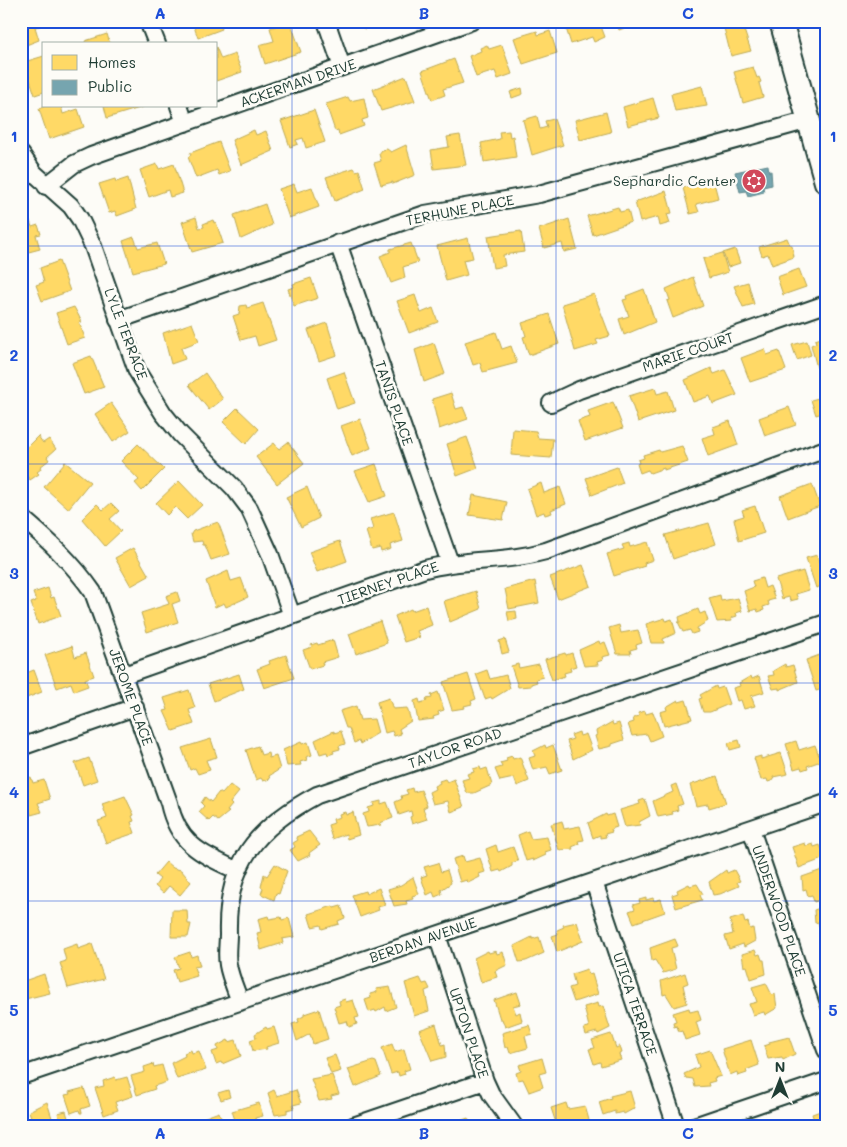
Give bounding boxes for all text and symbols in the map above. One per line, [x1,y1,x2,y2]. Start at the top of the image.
text: A [154,2,166,23]
text: B [419,2,429,23]
text: C [682,2,694,23]
legend [42,42,218,108]
text: Homes [88,52,136,72]
street label: ACKERMAN DRIVE [237,54,358,111]
text: Public [88,76,132,96]
text: 1 [10,125,18,146]
text: 1 [829,125,837,146]
synagogue icon: Sephardic Center [741,168,767,194]
place label: Sephardic Center [613,171,736,190]
street label: TERHUNE PLACE [404,190,516,229]
street label: LYLE TERRACE [100,285,153,383]
street label: MARIE COURT [640,327,736,376]
text: 2 [10,344,19,365]
text: 2 [829,344,838,365]
street label: TANIS PLACE [371,358,418,448]
street label: TIERNEY PLACE [335,556,441,609]
text: 3 [9,562,19,583]
text: 3 [828,562,838,583]
street label: JEROME PLACE [105,646,158,748]
street label: TAYLOR ROAD [405,723,504,772]
text: 4 [9,781,19,802]
text: 4 [828,781,838,802]
street label: UNDERWOOD PLACE [748,843,811,979]
street label: BERDAN AVENUE [367,912,479,967]
street label: UTICA TERRACE [609,950,662,1058]
street label: UPTON PLACE [445,985,494,1081]
text: 5 [9,999,19,1020]
text: 5 [828,999,838,1020]
north arrow [754,1054,804,1104]
text: N [775,1057,785,1076]
text: A [154,1122,166,1143]
text: B [419,1122,429,1143]
text: C [682,1122,694,1143]

